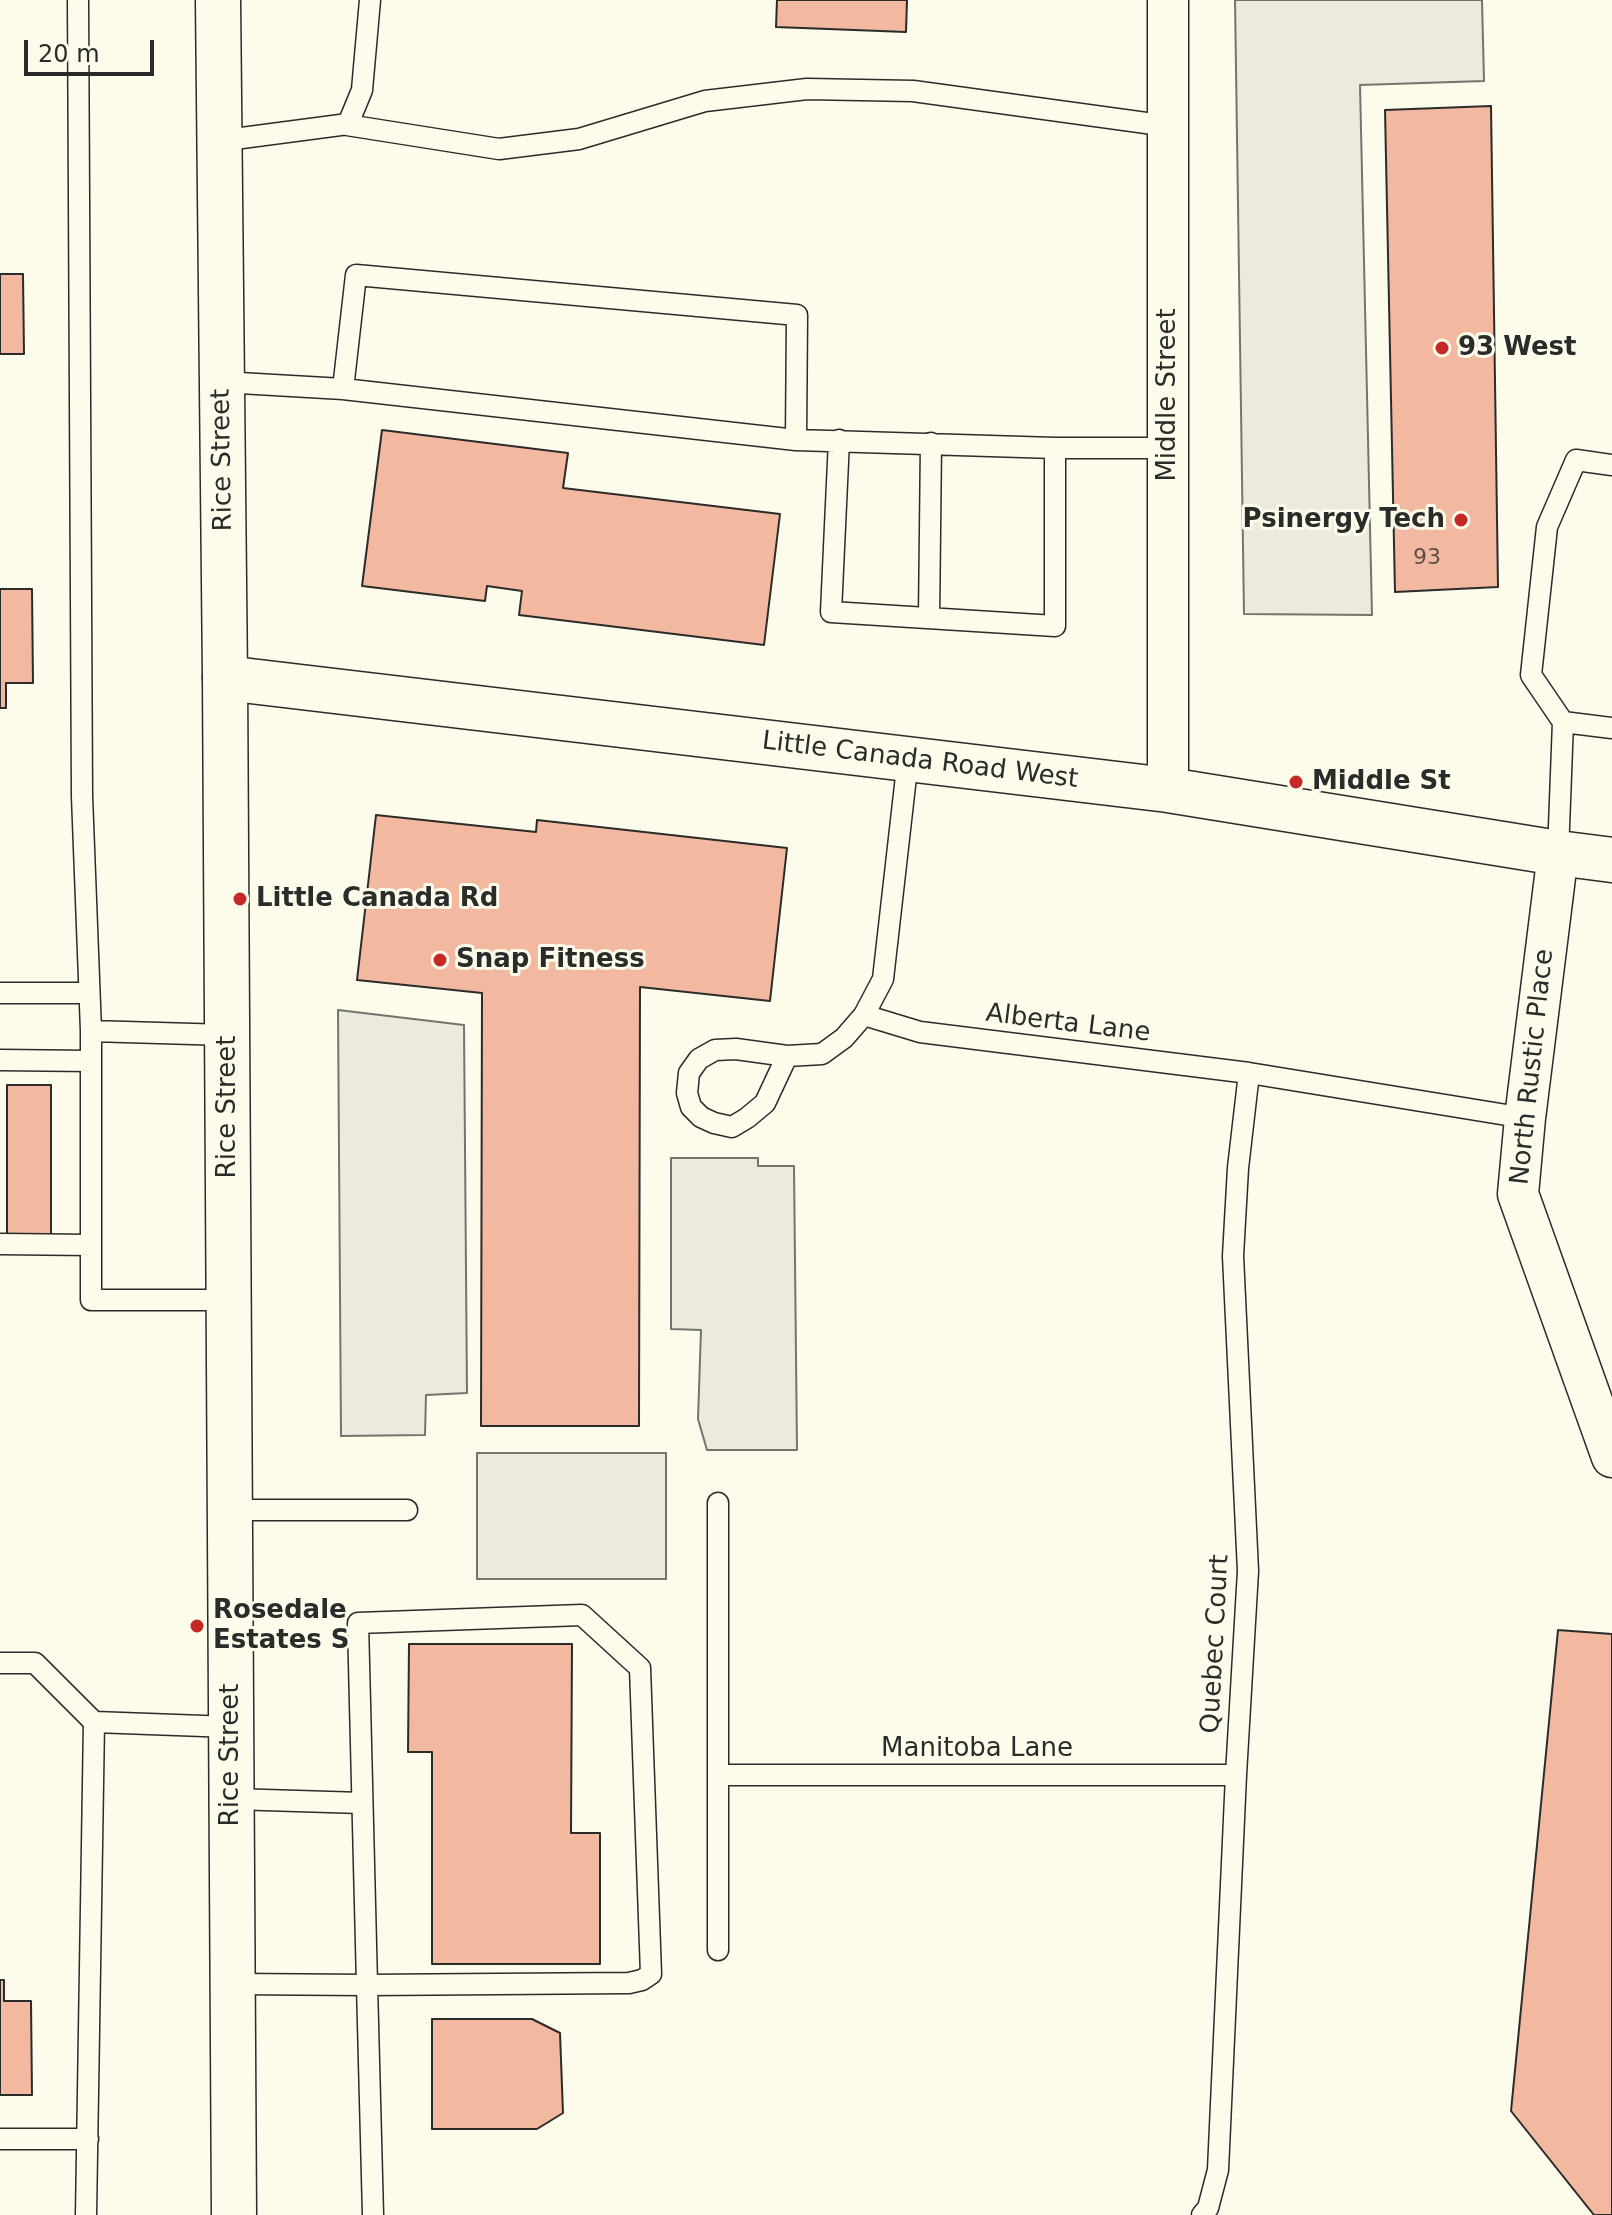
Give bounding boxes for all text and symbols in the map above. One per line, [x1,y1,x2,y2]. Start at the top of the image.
scale bar [28,24,158,74]
text: 20 m [38,40,100,68]
street label: Middle Street [1152,308,1184,482]
place label: 93 West [1458,332,1577,364]
marker: 93 West [1433,339,1451,357]
street label: Rice Street [206,388,240,532]
place label: Psinergy Tech [1243,504,1445,536]
marker: Psinergy Tech [1452,511,1470,529]
house number: 93 [1413,545,1441,571]
street label: Little Canada Road West [760,726,1080,796]
place label: Middle St [1312,766,1451,798]
marker: Middle St [1287,773,1305,791]
place label: Little Canada Rd [256,883,498,915]
marker: Little Canada Rd [231,890,249,908]
place label: Snap Fitness [456,944,645,976]
street label: North Rustic Place [1505,948,1561,1186]
marker: Snap Fitness [431,951,449,969]
street label: Alberta Lane [984,998,1152,1050]
street label: Rice Street [212,1036,244,1178]
street label: Quebec Court [1196,1554,1236,1734]
place label: Rosedale Estates S [213,1595,350,1656]
marker: Rosedale Estates S [188,1617,206,1635]
street label: Rice Street [215,1684,247,1826]
street label: Manitoba Lane [881,1733,1073,1765]

